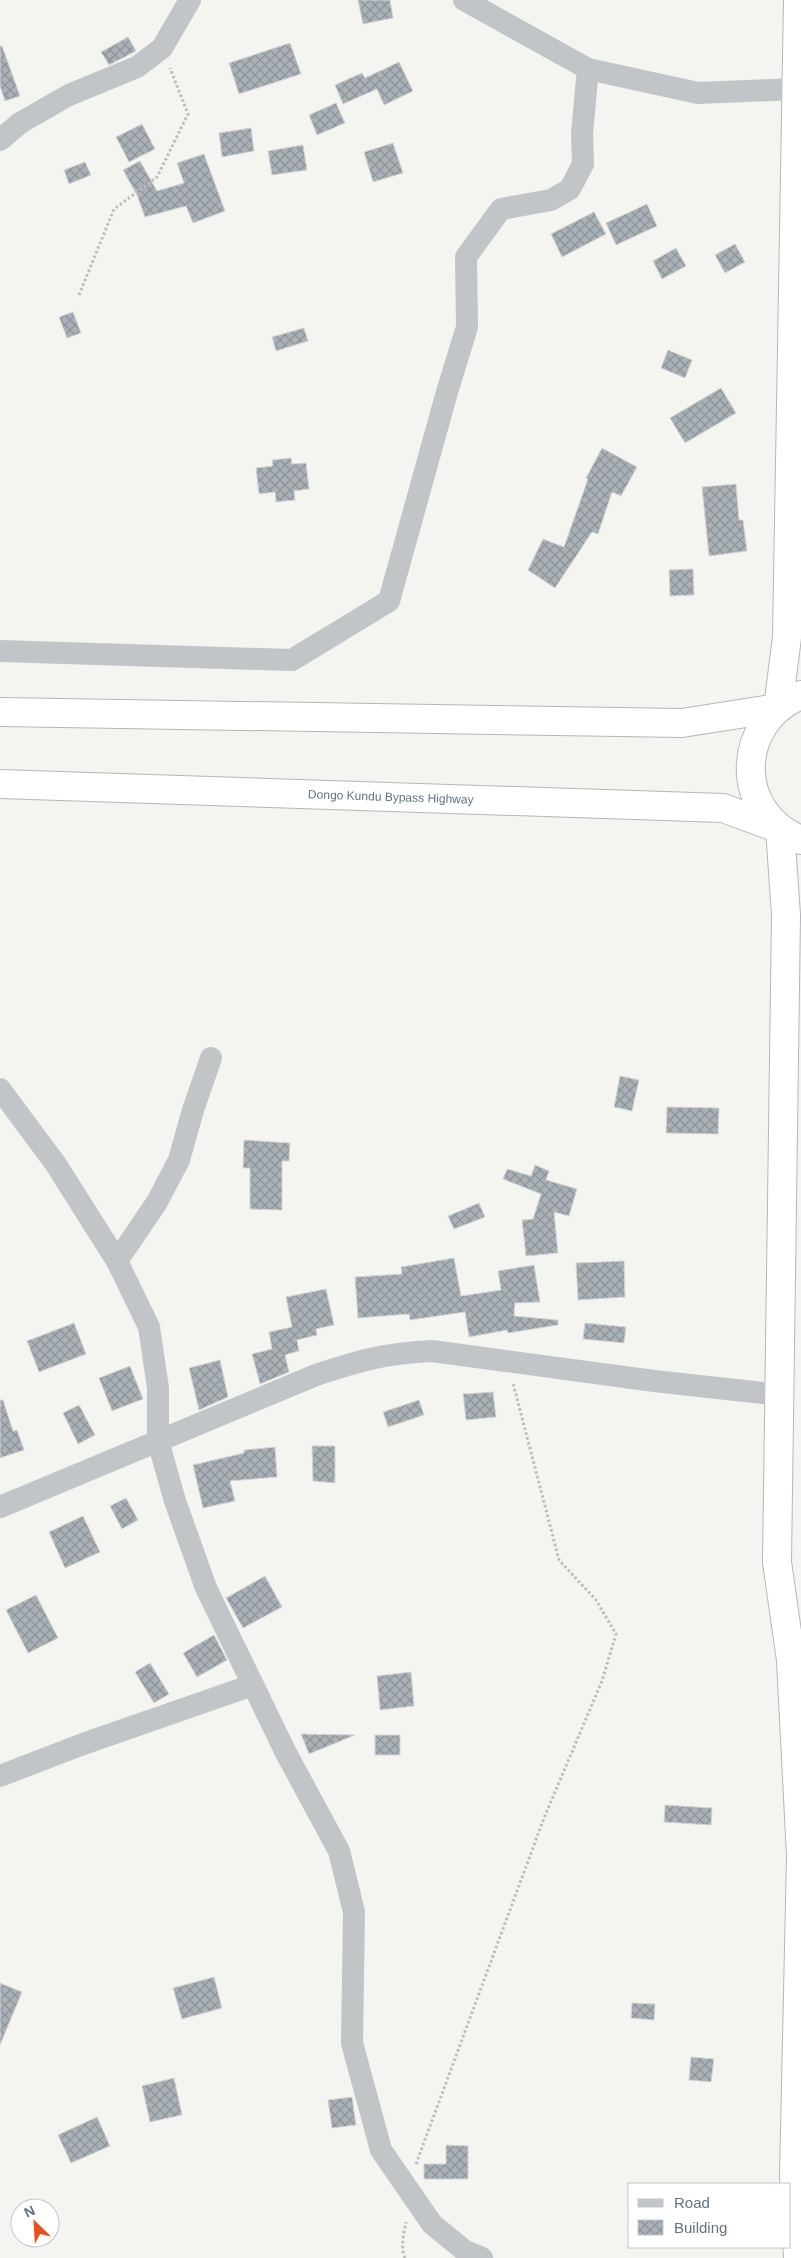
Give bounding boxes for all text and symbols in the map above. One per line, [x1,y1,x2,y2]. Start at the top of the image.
street label: Dongo Kundu Bypass Highway [308,787,474,807]
legend [628,2183,791,2248]
text: Road [674,2194,710,2211]
north arrow [10,2198,60,2248]
text: N [22,2202,37,2221]
text: Building [674,2219,727,2236]

